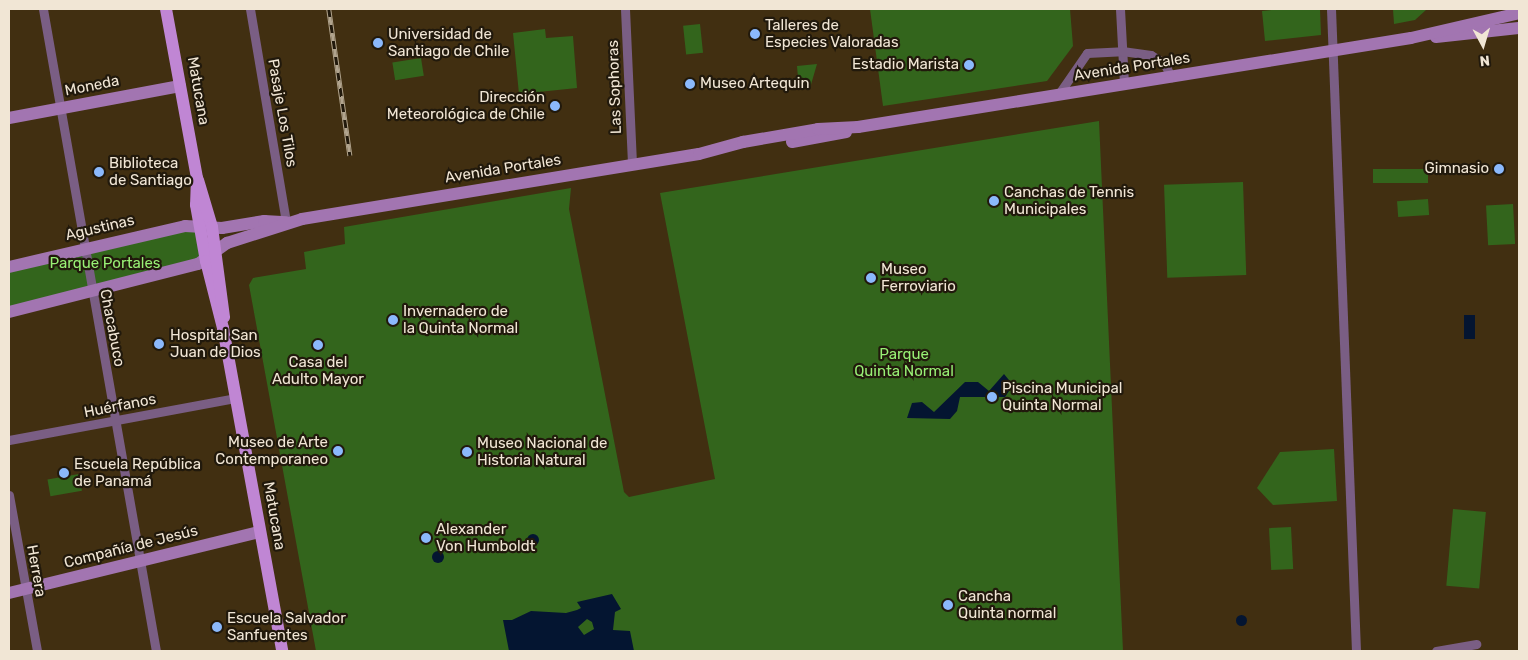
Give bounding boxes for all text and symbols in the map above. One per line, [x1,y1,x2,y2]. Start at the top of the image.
place label: Talleres de Especies Valoradas [765,16,899,51]
north arrow [1458,20,1508,70]
place label: Universidad de Santiago de Chile [388,25,509,60]
marker: Talleres de Especies Valoradas [749,28,761,40]
marker: Universidad de Santiago de Chile [372,37,384,49]
street label: Las Sophoras [604,40,626,134]
street label: Avenida Portales [1073,49,1191,85]
text: N [1479,51,1491,69]
street label: Matucana [183,55,213,127]
place label: Estadio Marista [852,56,959,74]
street label: Pasaje Los Tilos [264,57,300,169]
marker: Estadio Marista [963,59,975,71]
street label: Moneda [63,72,121,100]
place label: Museo Artequin [700,75,810,93]
marker: Museo Artequin [684,78,696,90]
place label: Dirección Meteorológica de Chile [387,88,545,123]
marker: Dirección Meteorológica de Chile [549,100,561,112]
street label: Avenida Portales [444,151,562,187]
place label: Biblioteca de Santiago [109,154,192,189]
place label: Gimnasio [1425,160,1489,178]
marker: Gimnasio [1493,163,1505,175]
marker: Biblioteca de Santiago [93,166,105,178]
place label: Canchas de Tennis Municipales [1004,183,1134,218]
marker: Canchas de Tennis Municipales [988,195,1000,207]
street label: Agustinas [64,211,136,245]
park label: Parque Portales [49,255,161,273]
place label: Museo Ferroviario [881,260,956,295]
marker: Museo Ferroviario [865,272,877,284]
street label: Chacabuco [96,288,128,368]
place label: Invernadero de la Quinta Normal [403,302,518,337]
marker: Invernadero de la Quinta Normal [387,314,399,326]
place label: Hospital San Juan de Dios [170,326,261,361]
marker: Hospital San Juan de Dios [152,337,166,351]
marker: Casa del Adulto Mayor [312,339,324,351]
park label: Parque Quinta Normal [854,345,954,380]
place label: Casa del Adulto Mayor [272,353,364,388]
place label: Piscina Municipal Quinta Normal [1002,379,1122,414]
street label: Huérfanos [82,390,158,422]
marker: Piscina Municipal Quinta Normal [986,391,998,403]
place label: Museo de Arte Contemporaneo [215,433,328,468]
place label: Museo Nacional de Historia Natural [477,434,608,469]
marker: Museo de Arte Contemporaneo [332,445,344,457]
marker: Museo Nacional de Historia Natural [461,446,473,458]
place label: Escuela República de Panamá [74,455,201,490]
marker: Escuela República de Panamá [58,467,70,479]
street label: Matucana [259,480,289,552]
place label: Alexander Von Humboldt [436,520,535,555]
street label: Compañía de Jesús [62,522,200,572]
marker: Alexander Von Humboldt [420,532,432,544]
street label: Herrera [23,544,49,598]
place label: Cancha Quinta normal [958,587,1056,622]
marker: Cancha Quinta normal [942,599,954,611]
place label: Escuela Salvador Sanfuentes [227,609,346,644]
marker: Escuela Salvador Sanfuentes [211,621,223,633]

